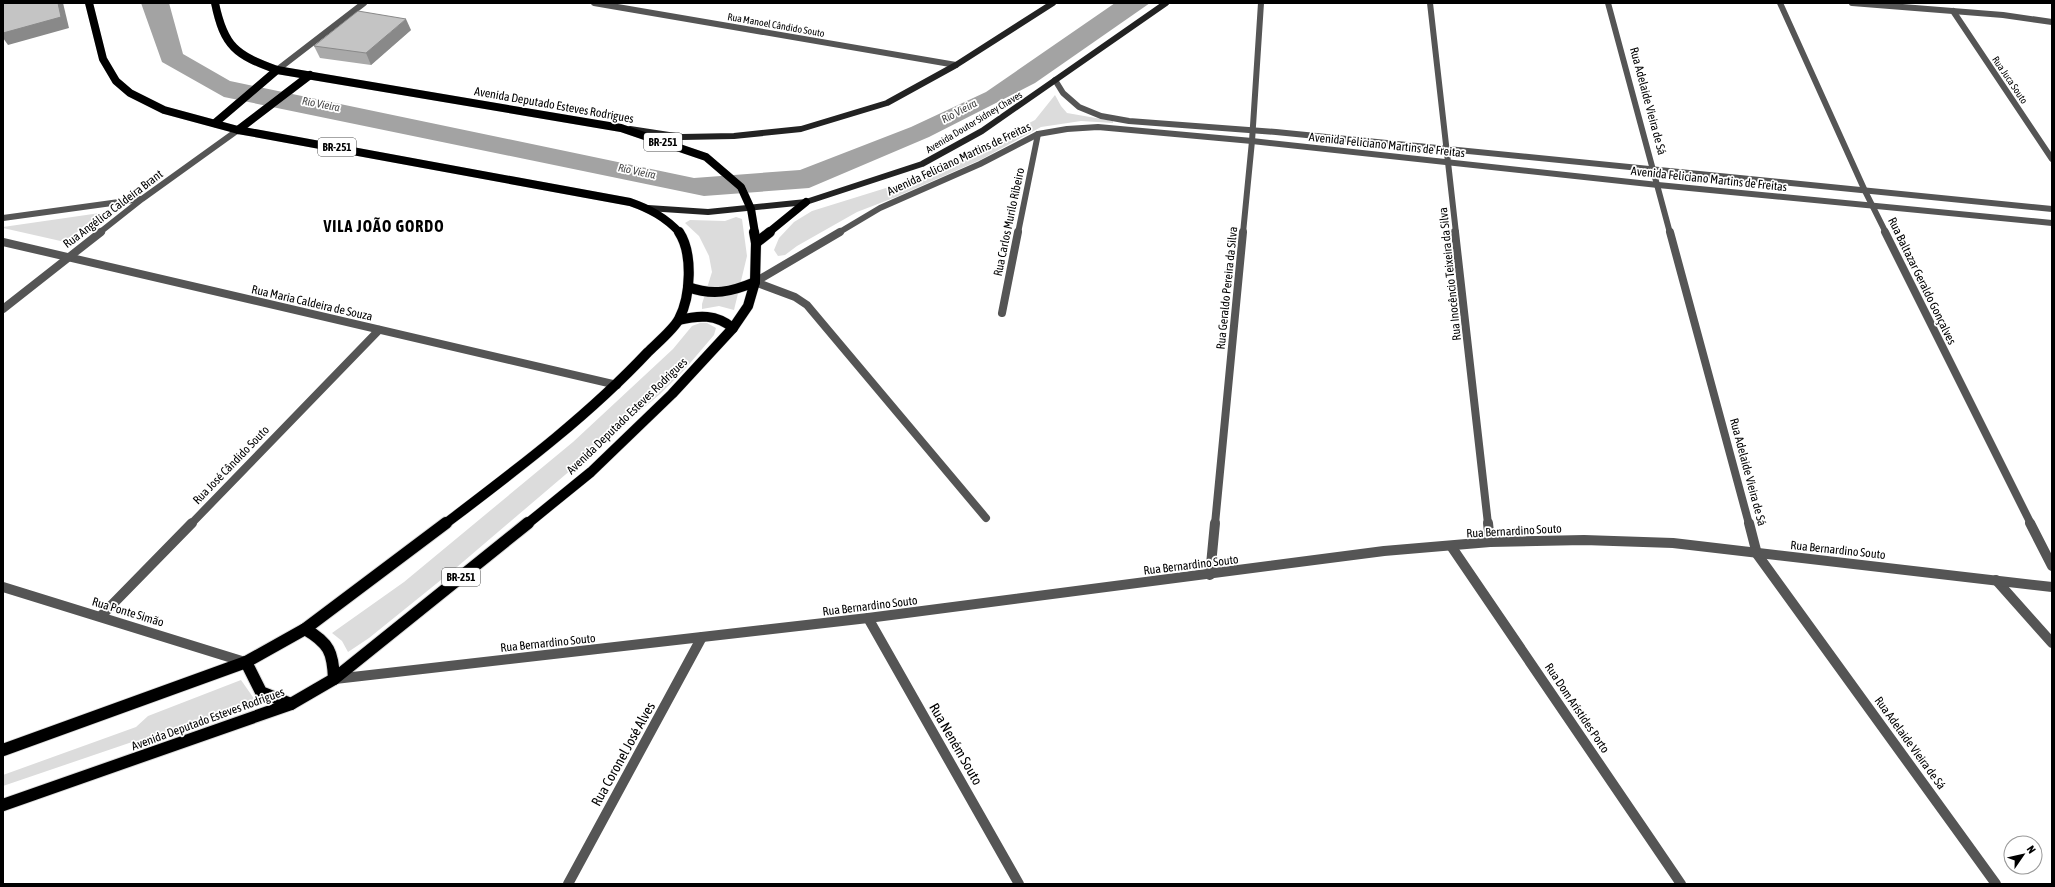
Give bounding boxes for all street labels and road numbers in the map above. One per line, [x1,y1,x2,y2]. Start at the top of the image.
street label: Rua Manoel Cândido Souto [727,11,826,39]
street label: Rua Adelaide Vieira de Sá [1627,46,1669,156]
street label: Rua Juca Souto [1990,54,2030,106]
street label: Avenida Deputado Esteves Rodrigues [473,84,635,126]
street label: Avenida Doutor Sidney Chaves [924,89,1025,155]
street label: Avenida Feliciano Martins de Freitas [885,120,1033,198]
street label: Avenida Feliciano Martins de Freitas [1308,130,1466,160]
road number: BR-251 [644,133,682,151]
road number: BR-251 [318,138,356,156]
street label: Avenida Feliciano Martins de Freitas [1630,164,1788,194]
street label: Rua Carlos Murilo Ribeiro [991,166,1027,277]
street label: Rua Angélica Caldeira Brant [60,167,166,251]
street label: Rua Inocêncio Teixeira da Silva [1436,207,1464,341]
street label: Rua Baltazar Geraldo Gonçalves [1885,215,1959,347]
street label: Rua Geraldo Pereira da Silva [1214,226,1240,350]
street label: Rua Maria Caldeira de Souza [250,282,374,324]
street label: Avenida Deputado Esteves Rodrigues [564,355,690,477]
street label: Rua Adelaide Vieira de Sá [1727,417,1769,527]
street label: Rua José Cândido Souto [190,423,272,507]
street label: Rua Bernardino Souto [1466,521,1562,540]
street label: Rua Bernardino Souto [1790,538,1887,562]
street label: Rua Bernardino Souto [1143,552,1240,578]
road number: BR-251 [442,568,480,586]
street label: Rua Bernardino Souto [822,593,919,619]
street label: Rua Ponte Simão [90,594,166,630]
street label: Rua Bernardino Souto [500,631,597,655]
street label: Rua Dom Arístides Porto [1542,661,1612,756]
street label: Avenida Deputado Esteves Rodrigues [130,685,286,753]
street label: Rua Adelaide Vieira de Sá [1872,694,1948,792]
street label: Rua Coronel José Alves [588,699,658,809]
street label: Rua Neném Souto [926,700,986,788]

